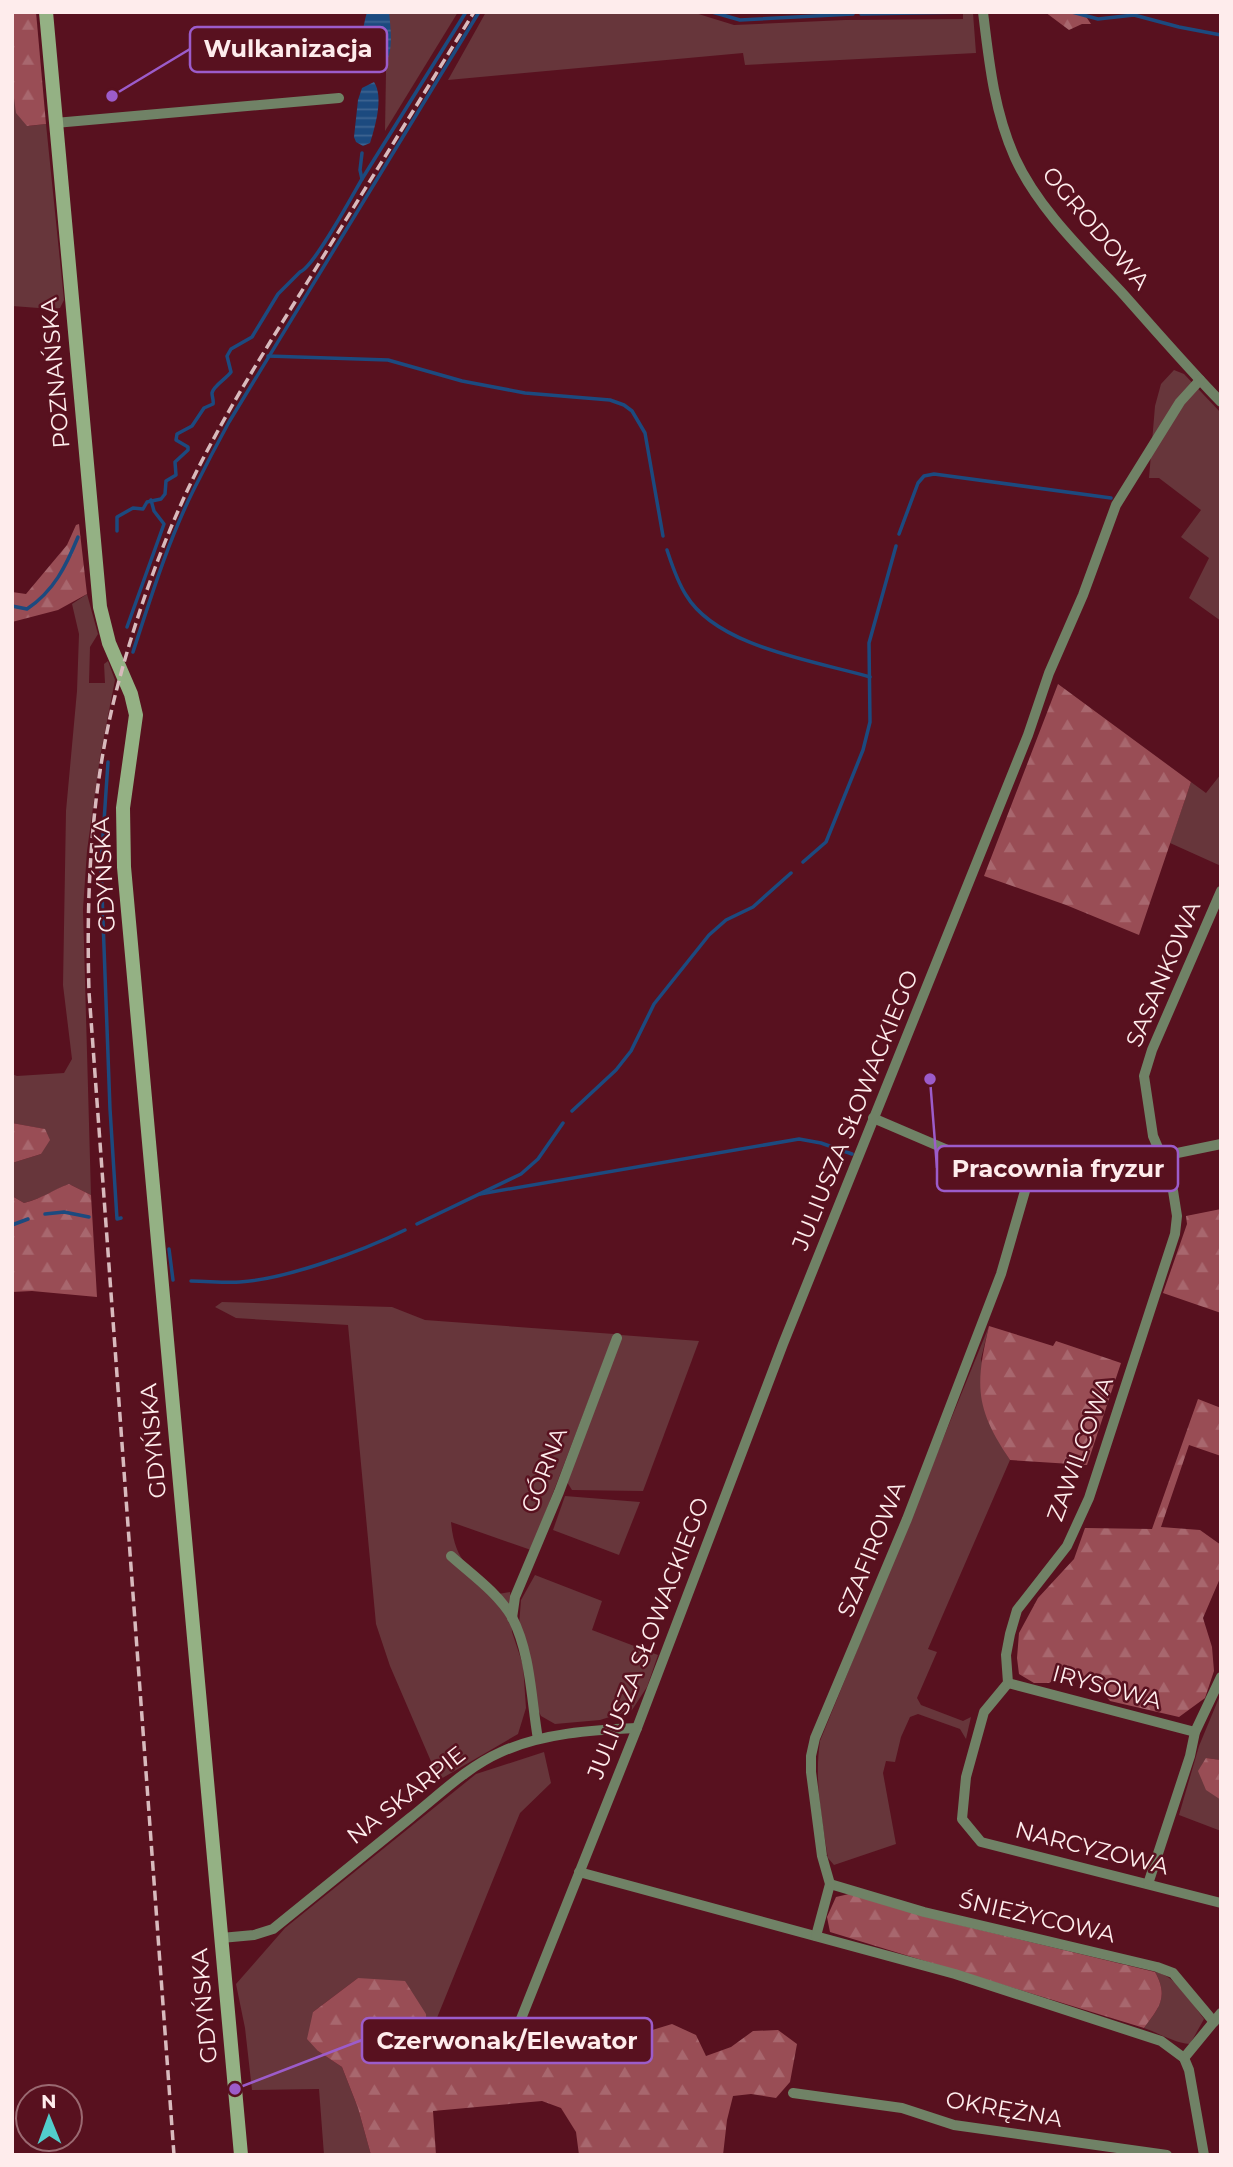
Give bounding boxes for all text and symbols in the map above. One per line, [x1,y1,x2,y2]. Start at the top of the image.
callout: Wulkanizacja [190,27,387,72]
text: Wulkanizacja [203,34,373,63]
street label: OGRODOWA [1036,161,1156,296]
street label: POZNAŃSKA [34,296,76,449]
street label: GDYŃSKA [87,816,121,933]
street label: SASANKOWA [1120,897,1206,1051]
street label: JULIUSZA SŁOWACKIEGO [786,966,924,1255]
callout: Pracownia fryzur [937,1146,1178,1191]
text: Pracownia fryzur [952,1154,1164,1183]
street label: ZAWILCOWA [1041,1373,1119,1525]
street label: GDYŃSKA [134,1382,172,1500]
street label: GÓRNA [515,1423,573,1517]
street label: SZAFIROWA [831,1477,911,1621]
street label: JULIUSZA SŁOWACKIEGO [581,1493,715,1784]
street label: IRYSOWA [1049,1659,1165,1715]
street label: NA SKARPIE [341,1740,471,1850]
street label: NARCYZOWA [1012,1815,1172,1881]
street label: ŚNIEŻYCOWA [956,1885,1118,1949]
street label: GDYŃSKA [185,1947,223,2065]
callout: Czerwonak/Elewator [362,2018,652,2063]
text: Czerwonak/Elewator [376,2026,638,2055]
north arrow [14,2083,84,2153]
street label: OKRĘŻNA [944,2085,1065,2133]
text: N [41,2090,57,2113]

